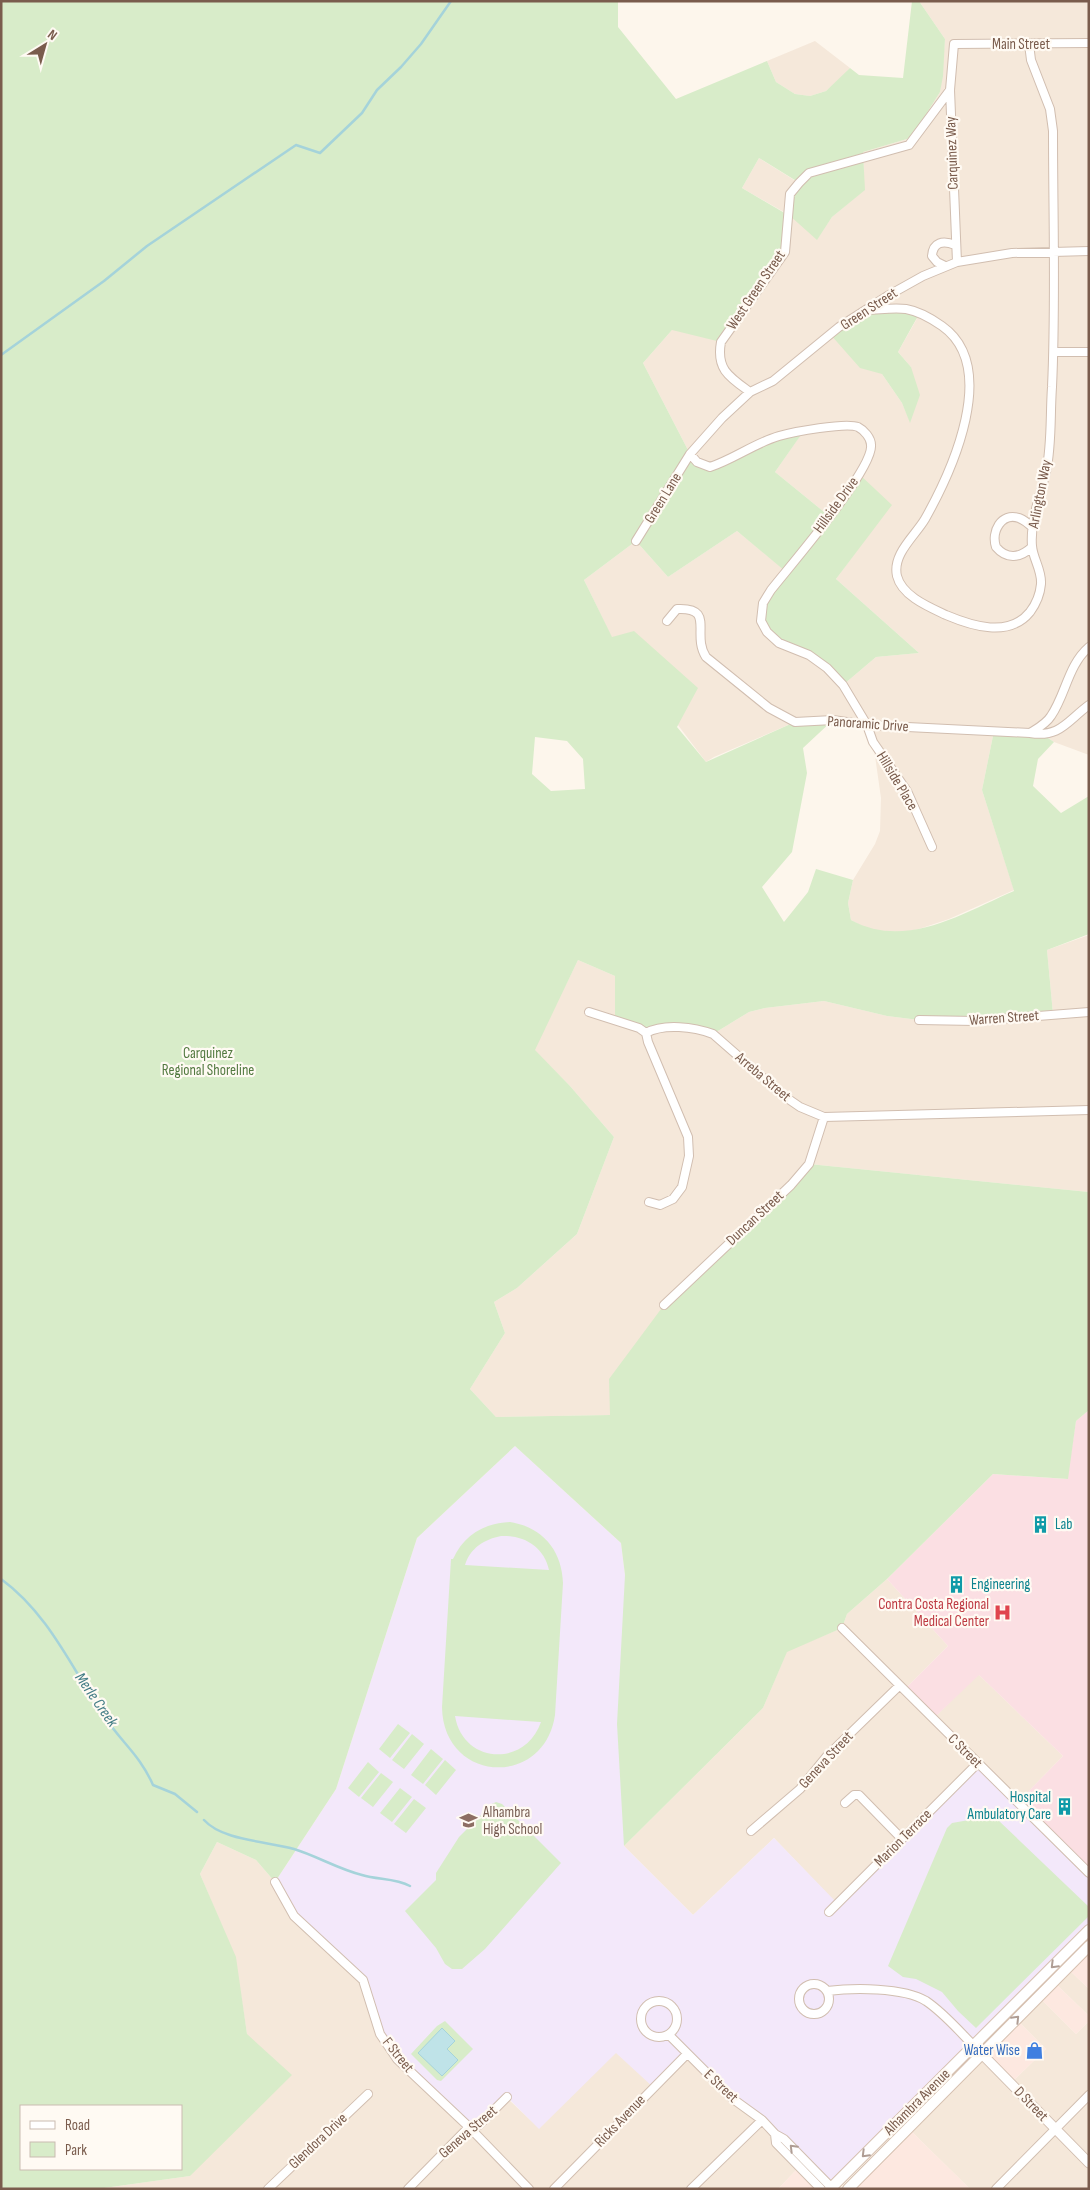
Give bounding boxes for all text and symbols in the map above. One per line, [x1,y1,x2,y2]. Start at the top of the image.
north arrow [20,20,70,70]
text: N [44,26,61,44]
street label: Main Street [992,35,1050,54]
street label: Carquinez Way [941,116,963,190]
street label: West Green Street [722,246,790,333]
street label: Green Street [837,283,901,334]
street label: Arlington Way [1024,458,1056,531]
street label: Green Lane [640,469,686,527]
street label: Hillside Drive [809,473,863,537]
street label: Panoramic Drive [827,712,909,736]
street label: Hillside Place [872,748,922,814]
street label: Warren Street [968,1006,1040,1030]
park label: Carquinez Regional Shoreline [162,1044,254,1080]
street label: Arreba Street [730,1048,795,1106]
street label: Duncan Street [722,1186,788,1250]
building icon: Lab [1031,1514,1051,1534]
place label: Lab [1055,1515,1073,1534]
building icon: Engineering [947,1574,967,1594]
place label: Engineering [971,1575,1030,1594]
place label: Contra Costa Regional Medical Center [878,1595,990,1631]
hospital icon: Contra Costa Regional Medical Center [993,1603,1013,1623]
water label: Merle Creek [70,1669,122,1732]
street label: Geneva Street [795,1727,858,1793]
street label: C Street [944,1730,987,1773]
place label: Hospital Ambulatory Care [966,1788,1051,1824]
building icon: Hospital Ambulatory Care [1055,1796,1075,1816]
place label: Alhambra High School [482,1803,542,1839]
street label: Marion Terrace [870,1805,936,1871]
school or university icon: Alhambra High School [459,1811,479,1831]
one-way arrow [1051,1959,1060,1968]
one-way arrow [1010,2016,1019,2025]
street label: F Street [378,2033,418,2077]
shop icon: Water Wise [1024,2040,1044,2060]
place label: Water Wise [964,2041,1020,2060]
street label: E Street [700,2065,742,2107]
street label: Alhambra Avenue [879,2065,954,2140]
street label: D Street [1010,2083,1053,2126]
street label: Ricks Avenue [590,2091,650,2151]
street label: Geneva Street [435,2101,501,2163]
legend [20,2105,182,2170]
street label: Glendora Drive [285,2109,351,2173]
text: Road [65,2116,90,2135]
text: Park [65,2141,87,2160]
one-way arrow [790,2145,799,2154]
one-way arrow [862,2148,871,2157]

